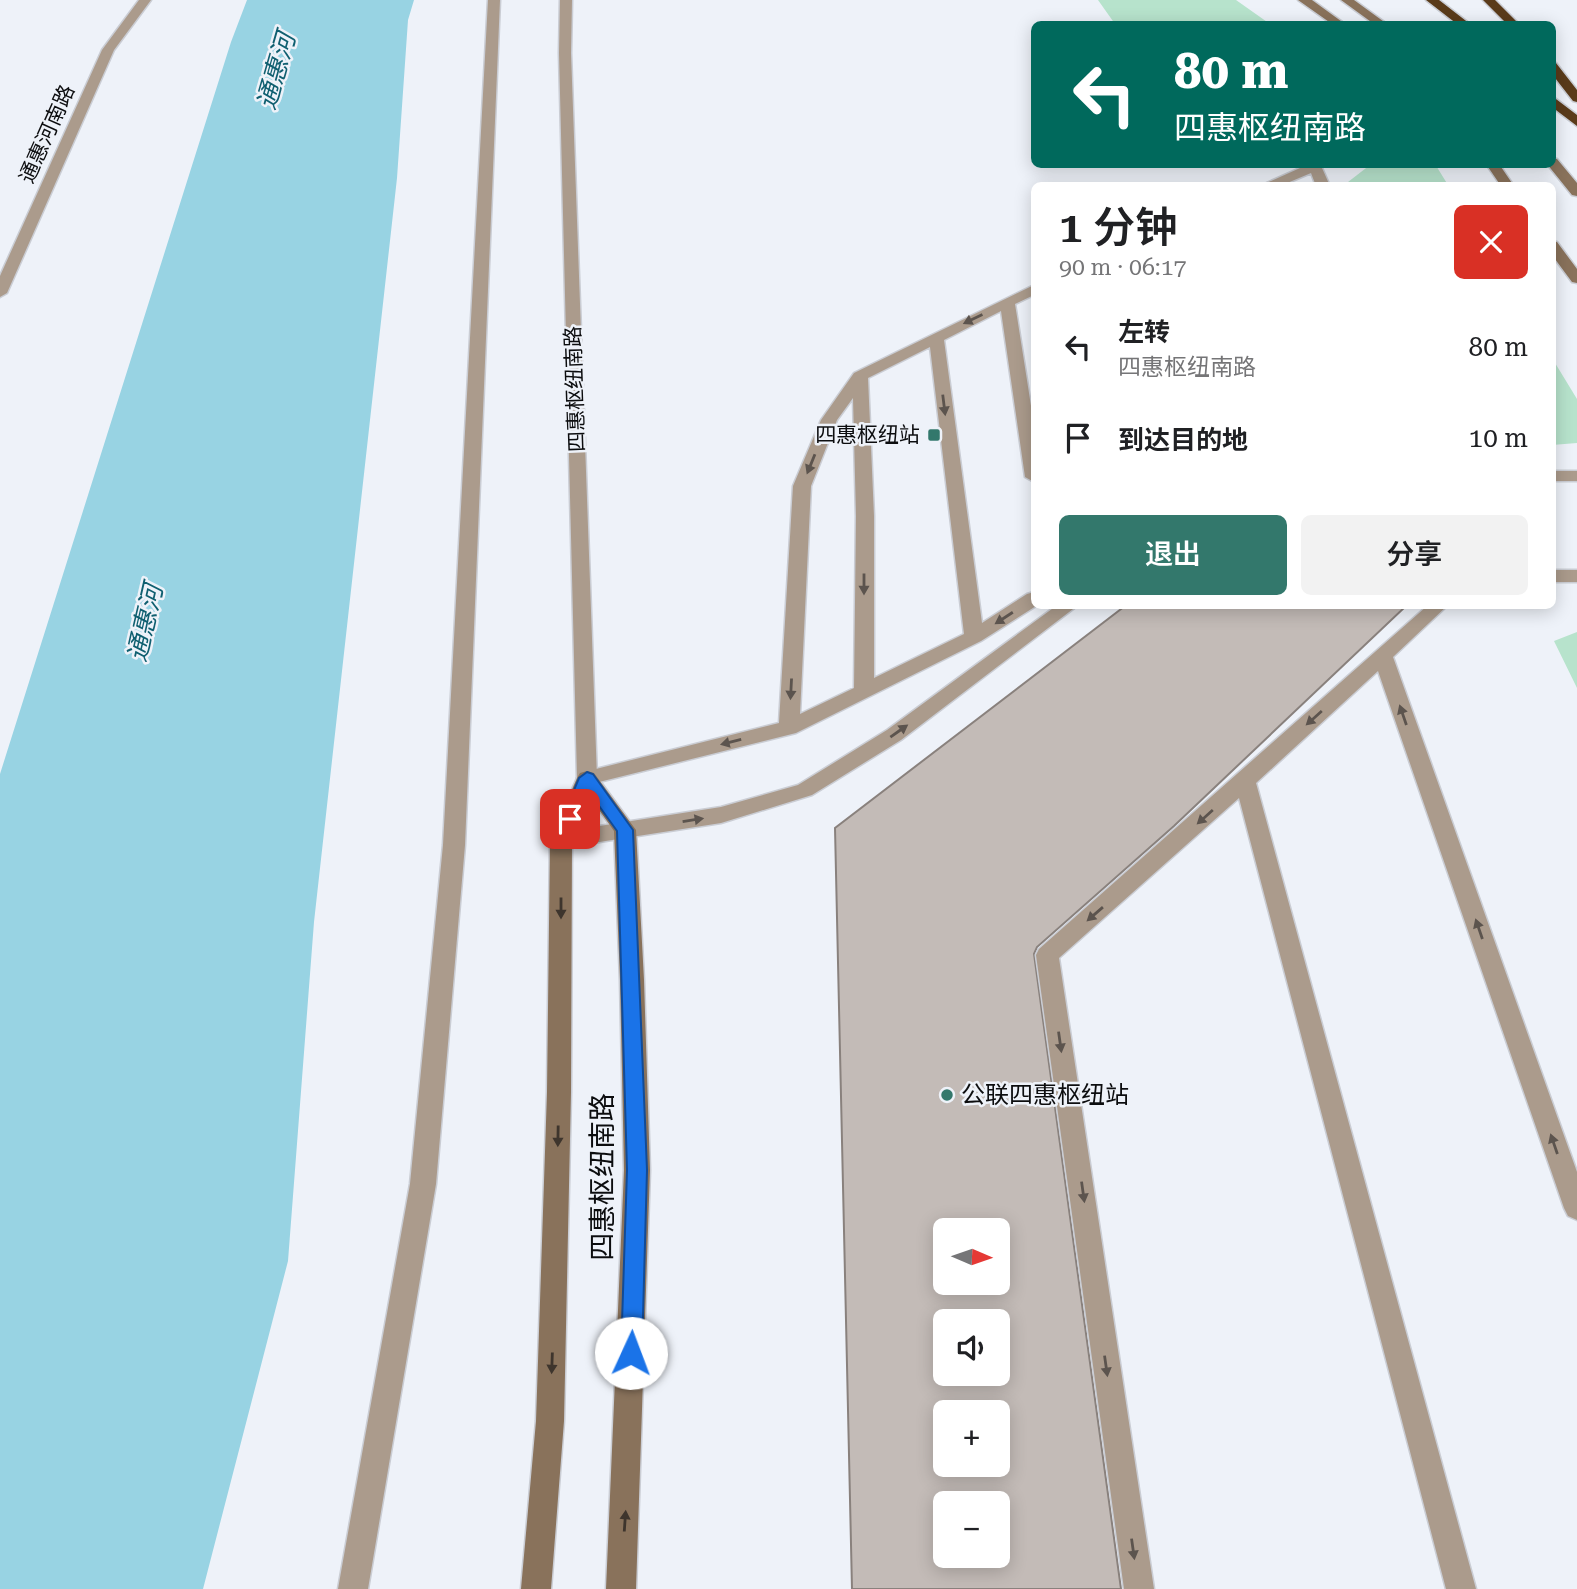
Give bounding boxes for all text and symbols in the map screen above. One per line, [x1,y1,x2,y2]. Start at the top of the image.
water label: 通惠河 [251,25,303,113]
text: 80 m [1174,43,1289,100]
icon: left [1059,49,1150,140]
street label: 通惠河南路 [15,81,79,187]
text: 四惠枢纽南路 [1174,109,1366,147]
text: 1 分钟 [1059,203,1177,252]
button: close [1454,205,1528,279]
text: 90 m · 06:17 [1059,254,1186,281]
one-way arrow [963,313,983,325]
text: 左转 [1118,317,1170,347]
street label: 四惠枢纽南路 [561,326,589,452]
icon: left [1059,328,1097,366]
text: 80 m [1469,332,1528,362]
text: 四惠枢纽南路 [1118,354,1256,381]
one-way arrow [938,394,949,416]
icon: arrive [1059,419,1097,457]
place label: 四惠枢纽站 [815,423,920,447]
text: 10 m [1469,423,1528,453]
text: 到达目的地 [1118,425,1248,455]
marker: 四惠枢纽站 [926,427,942,443]
one-way arrow [806,453,817,474]
button: 退出 [1059,515,1287,595]
button: 分享 [1301,515,1528,595]
one-way arrow [858,573,870,595]
water label: 通惠河 [122,577,170,664]
one-way arrow [995,611,1014,624]
one-way arrow [786,678,797,700]
one-way arrow [1397,704,1408,725]
one-way arrow [1306,710,1323,726]
one-way arrow [890,724,908,738]
one-way arrow [720,737,742,748]
pin [540,789,600,849]
icon: arrive [551,800,589,838]
one-way arrow [1196,809,1214,825]
one-way arrow [682,814,704,825]
one-way arrow [555,897,567,919]
one-way arrow [1086,906,1104,922]
one-way arrow [1473,919,1484,940]
one-way arrow [1055,1031,1066,1053]
place label: 公联四惠枢纽站 [961,1081,1129,1109]
marker: 公联四惠枢纽站 [939,1087,955,1103]
street label: 四惠枢纽南路 [586,1093,619,1261]
one-way arrow [552,1125,564,1147]
one-way arrow [1548,1133,1559,1154]
one-way arrow [1077,1181,1088,1203]
north arrow [933,1218,1010,1295]
map controls [933,1218,1010,1568]
button: sound [933,1309,1010,1386]
position arrow [594,1316,668,1390]
one-way arrow [546,1352,558,1374]
one-way arrow [1101,1355,1112,1377]
button: + [933,1400,1010,1477]
button: − [933,1491,1010,1568]
one-way arrow [620,1510,631,1532]
one-way arrow [1128,1539,1139,1561]

